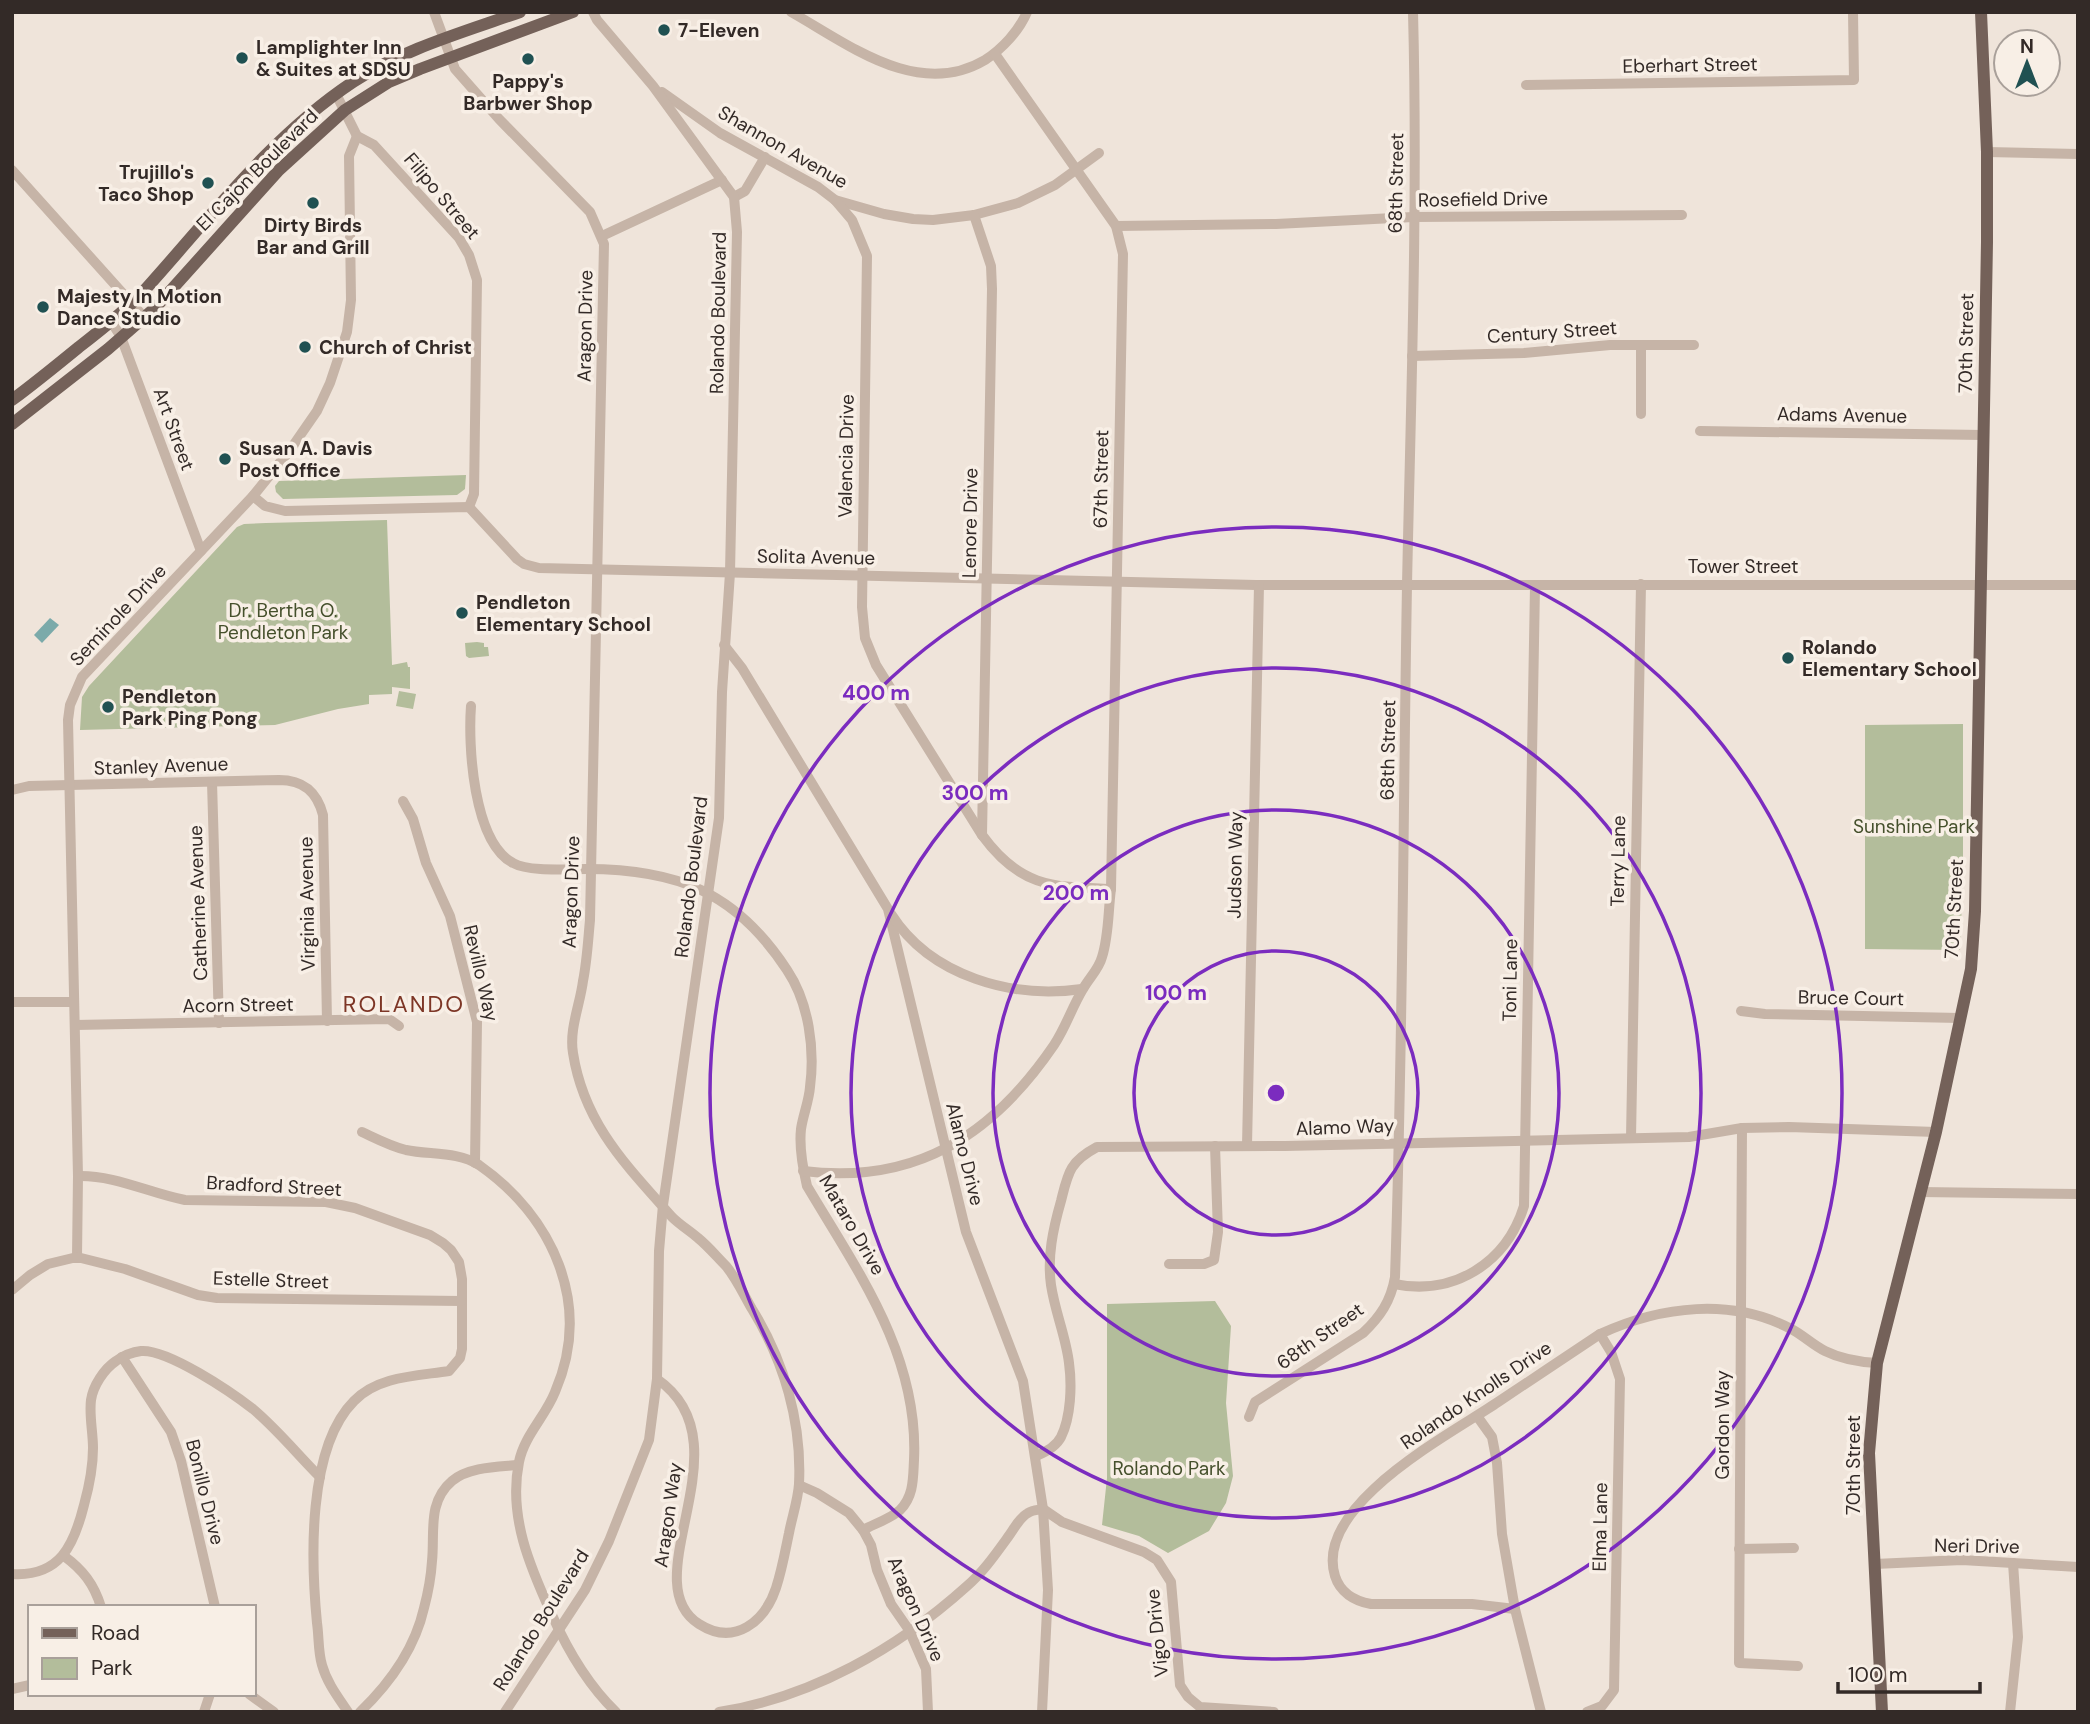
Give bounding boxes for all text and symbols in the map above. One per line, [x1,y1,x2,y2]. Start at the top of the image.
place label: 7-Eleven [678,18,760,43]
marker: 7-Eleven [656,22,672,38]
north arrow [1992,28,2062,98]
text: N [2020,34,2034,59]
place label: Lamplighter Inn & Suites at SDSU [256,35,411,82]
marker: Lamplighter Inn & Suites at SDSU [234,50,250,66]
marker: Pappy's Barbwer Shop [520,51,536,67]
street label: Eberhart Street [1622,51,1758,79]
place label: Pappy's Barbwer Shop [463,69,593,116]
street label: Shannon Avenue [714,100,852,194]
street label: El Cajon Boulevard [191,104,323,236]
street label: 68th Street [1383,132,1409,234]
street label: Filipo Street [398,148,486,244]
place label: Trujillo's Taco Shop [98,160,194,207]
marker: Trujillo's Taco Shop [200,175,216,191]
street label: Rosefield Drive [1418,185,1548,213]
marker: Dirty Birds Bar and Grill [305,195,321,211]
place label: Dirty Birds Bar and Grill [256,213,370,260]
street label: Rolando Boulevard [704,232,732,394]
street label: Aragon Drive [572,270,598,382]
place label: Majesty In Motion Dance Studio [57,284,222,331]
street label: 70th Street [1953,293,1979,393]
marker: Majesty In Motion Dance Studio [35,299,51,315]
street label: Century Street [1486,315,1618,349]
place label: Church of Christ [319,335,472,360]
marker: Church of Christ [297,339,313,355]
street label: Art Street [148,384,200,474]
street label: Valencia Drive [832,394,860,518]
street label: Adams Avenue [1777,401,1907,429]
street label: 67th Street [1088,429,1114,529]
place label: Susan A. Davis Post Office [239,436,373,483]
marker: Susan A. Davis Post Office [217,451,233,467]
street label: Lenore Drive [957,468,983,578]
street label: Solita Avenue [757,543,875,571]
street label: Tower Street [1688,554,1798,579]
street label: Seminole Drive [64,559,172,671]
place label: Pendleton Elementary School [476,590,651,637]
park label: Dr. Bertha O. Pendleton Park [218,598,349,645]
marker: Pendleton Elementary School [454,605,470,621]
place label: Rolando Elementary School [1802,635,1977,682]
marker: Rolando Elementary School [1780,650,1796,666]
text: 400 m [842,679,910,707]
place label: Pendleton Park Ping Pong [122,684,258,731]
marker: Pendleton Park Ping Pong [100,699,116,715]
street label: 68th Street [1375,699,1401,801]
street label: Stanley Avenue [93,751,229,781]
text: 300 m [942,779,1008,807]
street label: Rolando Boulevard [669,795,713,959]
street label: Judson Way [1222,811,1248,919]
park label: Sunshine Park [1853,814,1975,839]
street label: Terry Lane [1605,815,1631,907]
street label: Catherine Avenue [183,825,213,981]
street label: Aragon Drive [557,835,585,949]
street label: Virginia Avenue [293,836,321,972]
street label: 70th Street [1939,858,1969,960]
text: 200 m [1043,879,1109,907]
street label: Revillo Way [458,922,504,1024]
street label: Toni Lane [1497,938,1523,1022]
text: 100 m [1145,979,1207,1007]
street label: Bruce Court [1798,985,1904,1011]
district label: ROLANDO [343,989,465,1019]
street label: Acorn Street [182,992,294,1018]
centre of rings [1264,1081,1288,1105]
street label: Alamo Drive [940,1100,990,1208]
street label: Alamo Way [1295,1113,1395,1141]
street label: Bradford Street [206,1170,342,1202]
street label: Mataro Drive [813,1170,891,1280]
street label: Estelle Street [213,1265,329,1295]
street label: 68th Street [1272,1297,1368,1375]
street label: Rolando Knolls Drive [1396,1335,1556,1455]
street label: Gordon Way [1710,1370,1735,1480]
street label: 70th Street [1841,1415,1866,1515]
street label: Bonillo Drive [180,1437,230,1547]
park label: Rolando Park [1112,1456,1226,1481]
street label: Aragon Way [648,1461,688,1569]
street label: Elma Lane [1587,1482,1613,1572]
street label: Neri Drive [1934,1533,2020,1559]
street label: Rolando Boulevard [487,1545,595,1695]
street label: Aragon Drive [882,1553,950,1665]
street label: Vigo Drive [1140,1588,1174,1678]
legend [28,1605,256,1696]
text: Road [91,1619,140,1647]
scale bar [1838,1650,1980,1694]
text: Park [91,1654,133,1682]
text: 100 m [1848,1661,1908,1689]

